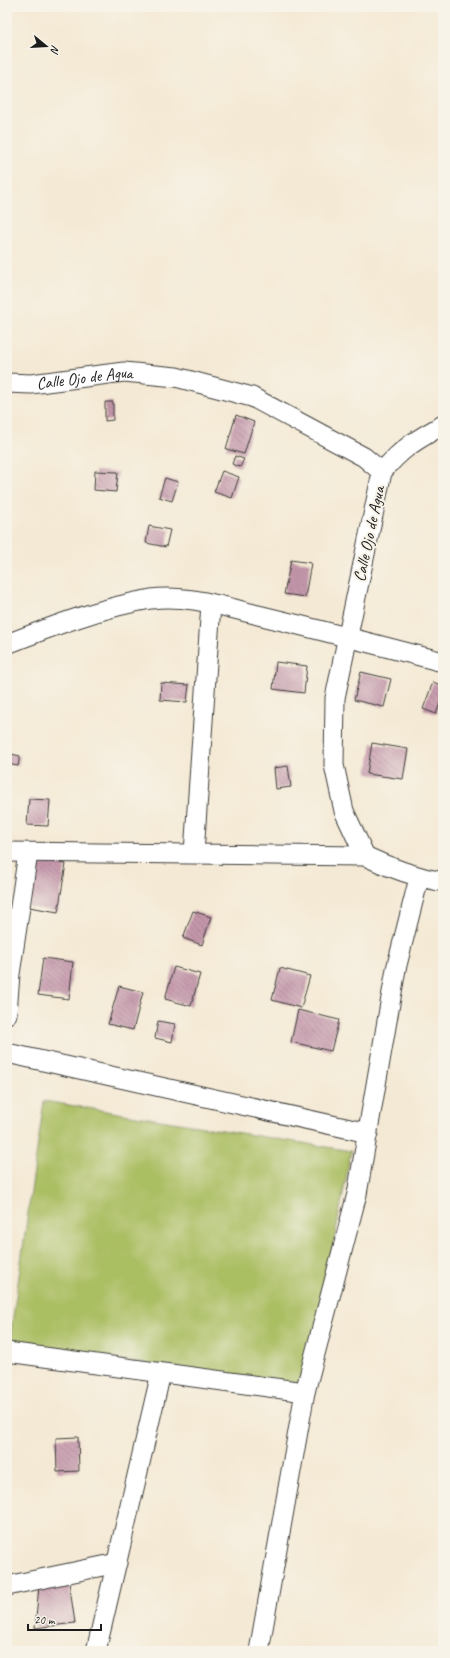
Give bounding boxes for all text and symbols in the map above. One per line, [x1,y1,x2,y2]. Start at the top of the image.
north arrow [26,26,66,66]
text: N [47,44,63,57]
street label: Calle Ojo de Agua [35,361,136,394]
street label: Calle Ojo de Agua [349,482,390,584]
scale bar [28,1606,101,1632]
text: 20 m [34,1612,56,1628]

